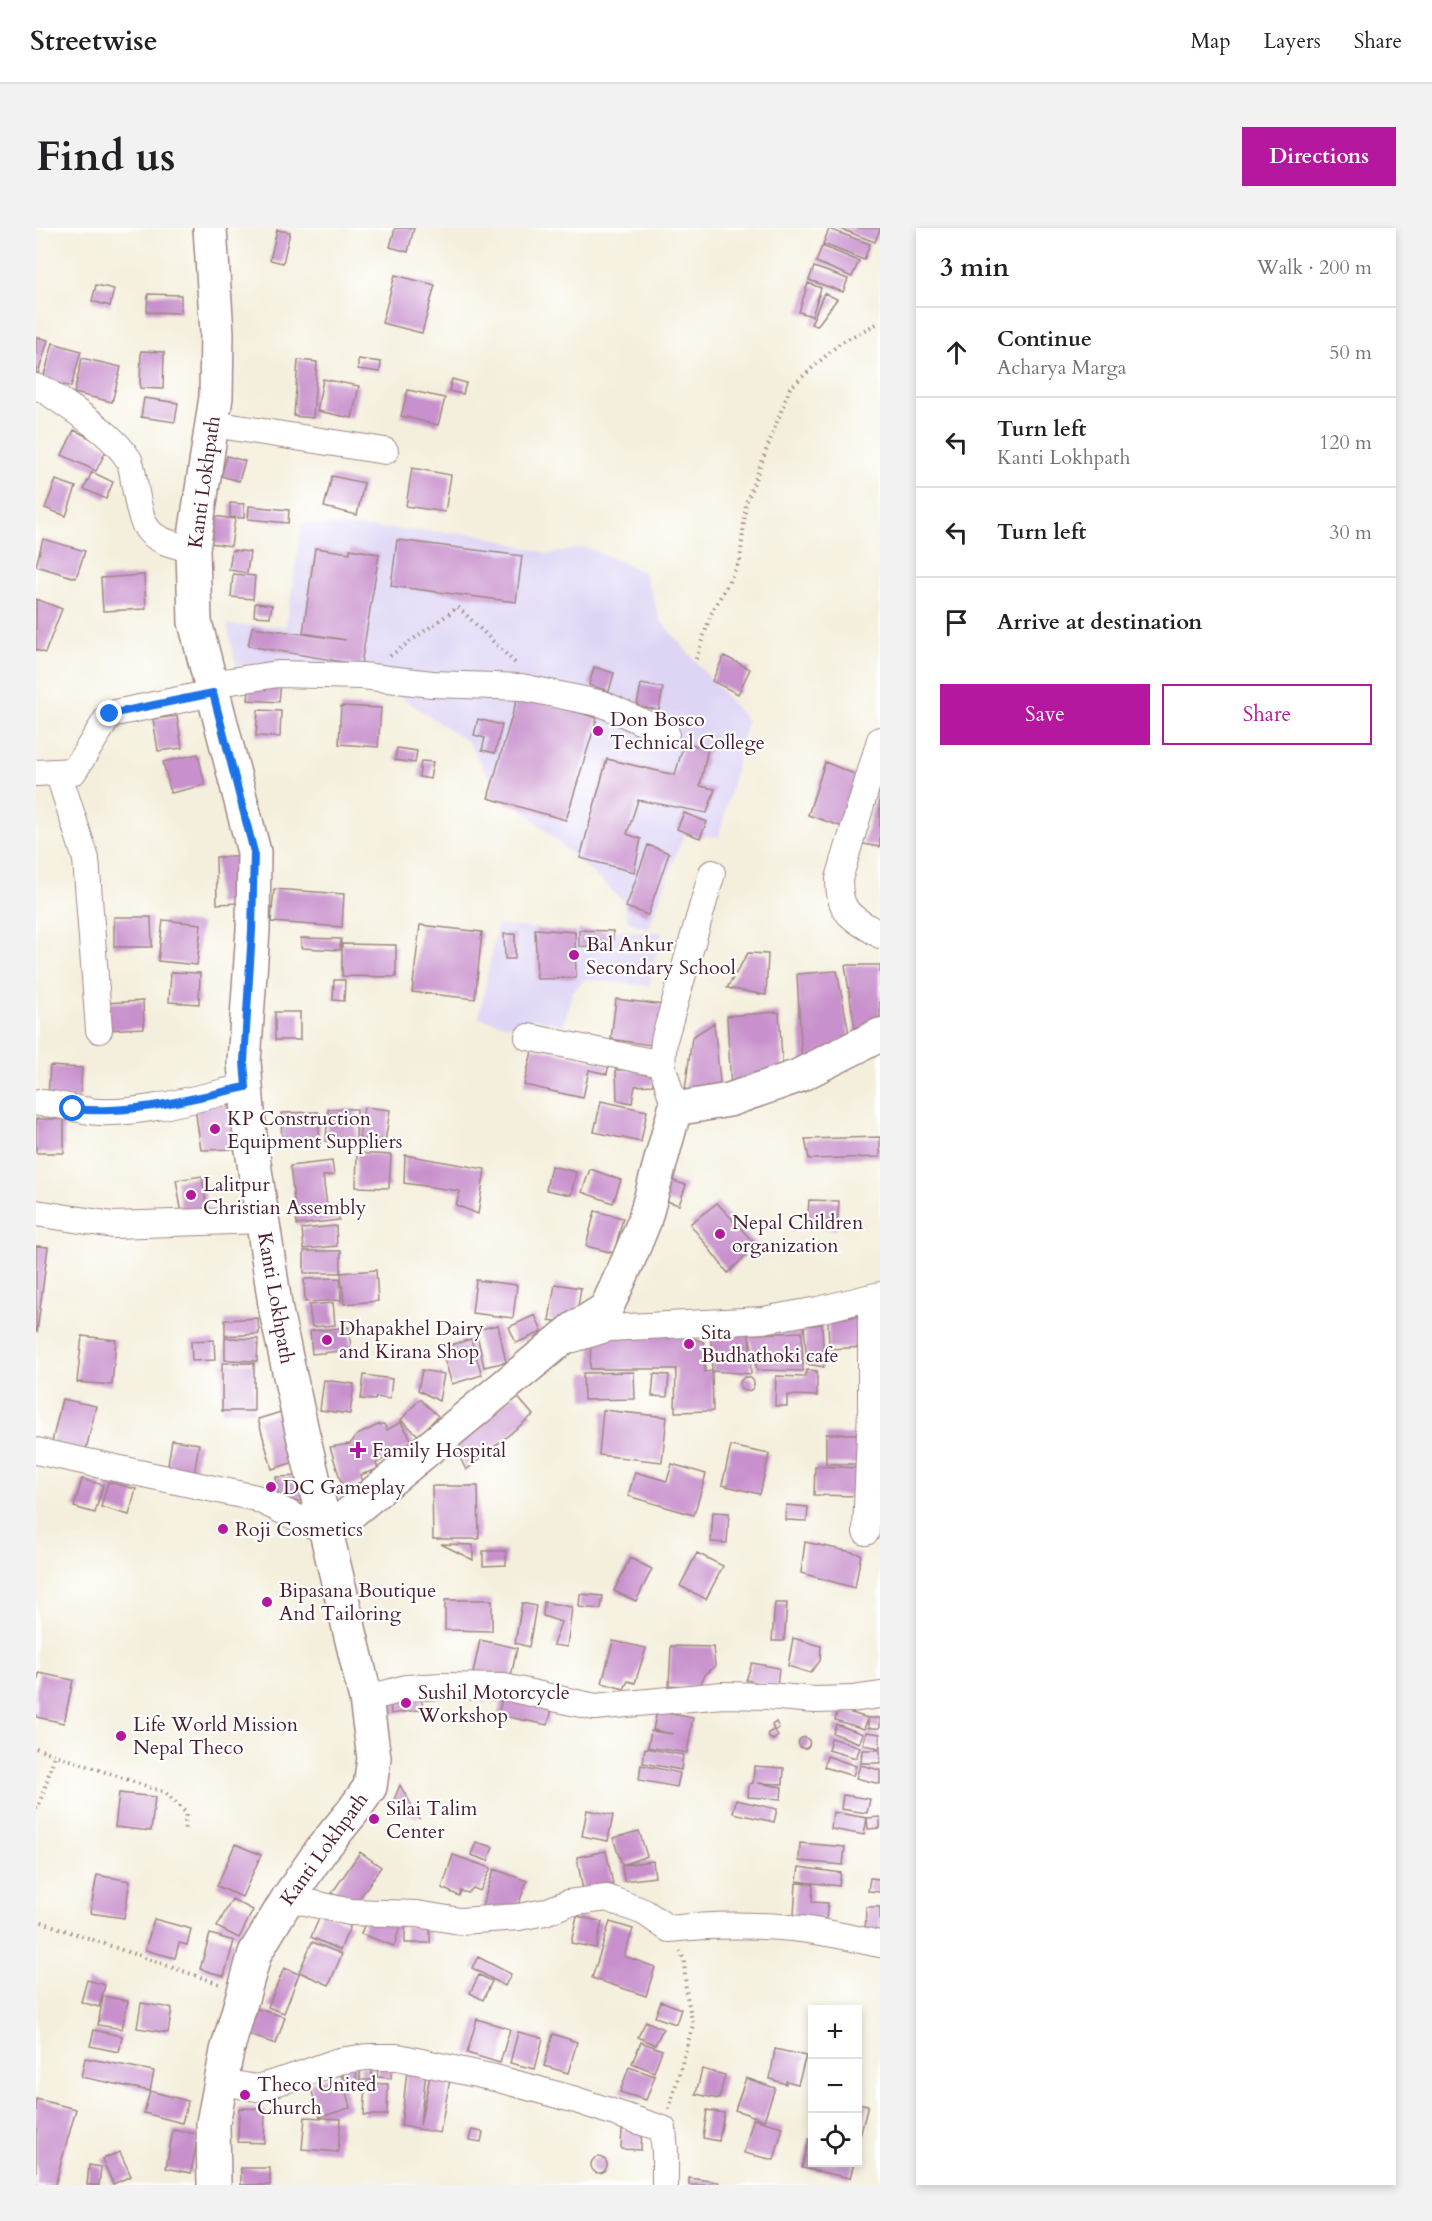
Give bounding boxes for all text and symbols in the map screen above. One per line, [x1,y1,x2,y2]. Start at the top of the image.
text: Streetwise [30,22,158,60]
text: Map [1191,27,1231,56]
text: Layers [1264,27,1321,56]
text: Share [1354,27,1402,56]
button: Directions [1242,127,1396,186]
text: Find us [36,128,176,185]
text: 3 min [940,250,1009,285]
text: Walk · 200 m [1257,254,1372,281]
text: Continue [997,324,1092,354]
icon: ahead [940,336,973,369]
text: 50 m [1329,339,1372,366]
text: Acharya Marga [997,354,1126,381]
street label: Kanti Lokhpath [181,414,227,550]
text: Turn left [997,414,1086,444]
icon: left [940,426,973,459]
text: 120 m [1319,429,1372,456]
text: Kanti Lokhpath [997,444,1130,471]
icon: left [940,516,973,549]
text: Turn left [997,517,1086,547]
text: 30 m [1329,519,1372,546]
icon: arrive [940,606,973,639]
text: Arrive at destination [997,607,1202,637]
button: Save [940,684,1150,745]
button: Share [1162,684,1372,745]
route end [96,700,122,726]
place label: Don Bosco Technical College [610,706,765,756]
marker: Don Bosco Technical College [591,724,605,738]
place label: Bal Ankur Secondary School [586,931,736,981]
marker: Bal Ankur Secondary School [567,948,581,962]
route start [59,1095,85,1121]
place label: KP Construction Equipment Suppliers [227,1105,402,1155]
marker: KP Construction Equipment Suppliers [208,1122,222,1136]
place label: Lalitpur Christian Assembly [203,1171,367,1221]
marker: Lalitpur Christian Assembly [184,1188,198,1202]
place label: Nepal Children organization [732,1209,864,1259]
marker: Nepal Children organization [713,1227,727,1241]
street label: Kanti Lokhpath [251,1230,301,1366]
place label: Dhapakhel Dairy and Kirana Shop [339,1315,484,1365]
place label: Sita Budhathoki cafe [701,1319,839,1369]
marker: Dhapakhel Dairy and Kirana Shop [320,1333,334,1347]
marker: Sita Budhathoki cafe [682,1337,696,1351]
place label: Family Hospital [372,1437,506,1464]
marker: Family Hospital [349,1441,367,1459]
place label: DC Gameplay [283,1474,406,1501]
marker: DC Gameplay [264,1480,278,1494]
place label: Roji Cosmetics [235,1516,363,1543]
marker: Roji Cosmetics [216,1522,230,1536]
place label: Bipasana Boutique And Tailoring [279,1577,436,1627]
marker: Bipasana Boutique And Tailoring [260,1595,274,1609]
place label: Sushil Motorcycle Workshop [417,1679,570,1729]
marker: Sushil Motorcycle Workshop [399,1696,413,1710]
place label: Life World Mission Nepal Theco [133,1711,299,1761]
marker: Life World Mission Nepal Theco [114,1729,128,1743]
street label: Kanti Lokhpath [274,1787,374,1911]
place label: Silai Talim Center [386,1795,477,1845]
marker: Silai Talim Center [367,1812,381,1826]
map controls [808,2005,862,2167]
button: + [808,2005,862,2059]
button: − [808,2059,862,2113]
place label: Theco United Church [257,2071,377,2121]
marker: Theco United Church [238,2088,252,2102]
button: locate [808,2113,862,2167]

